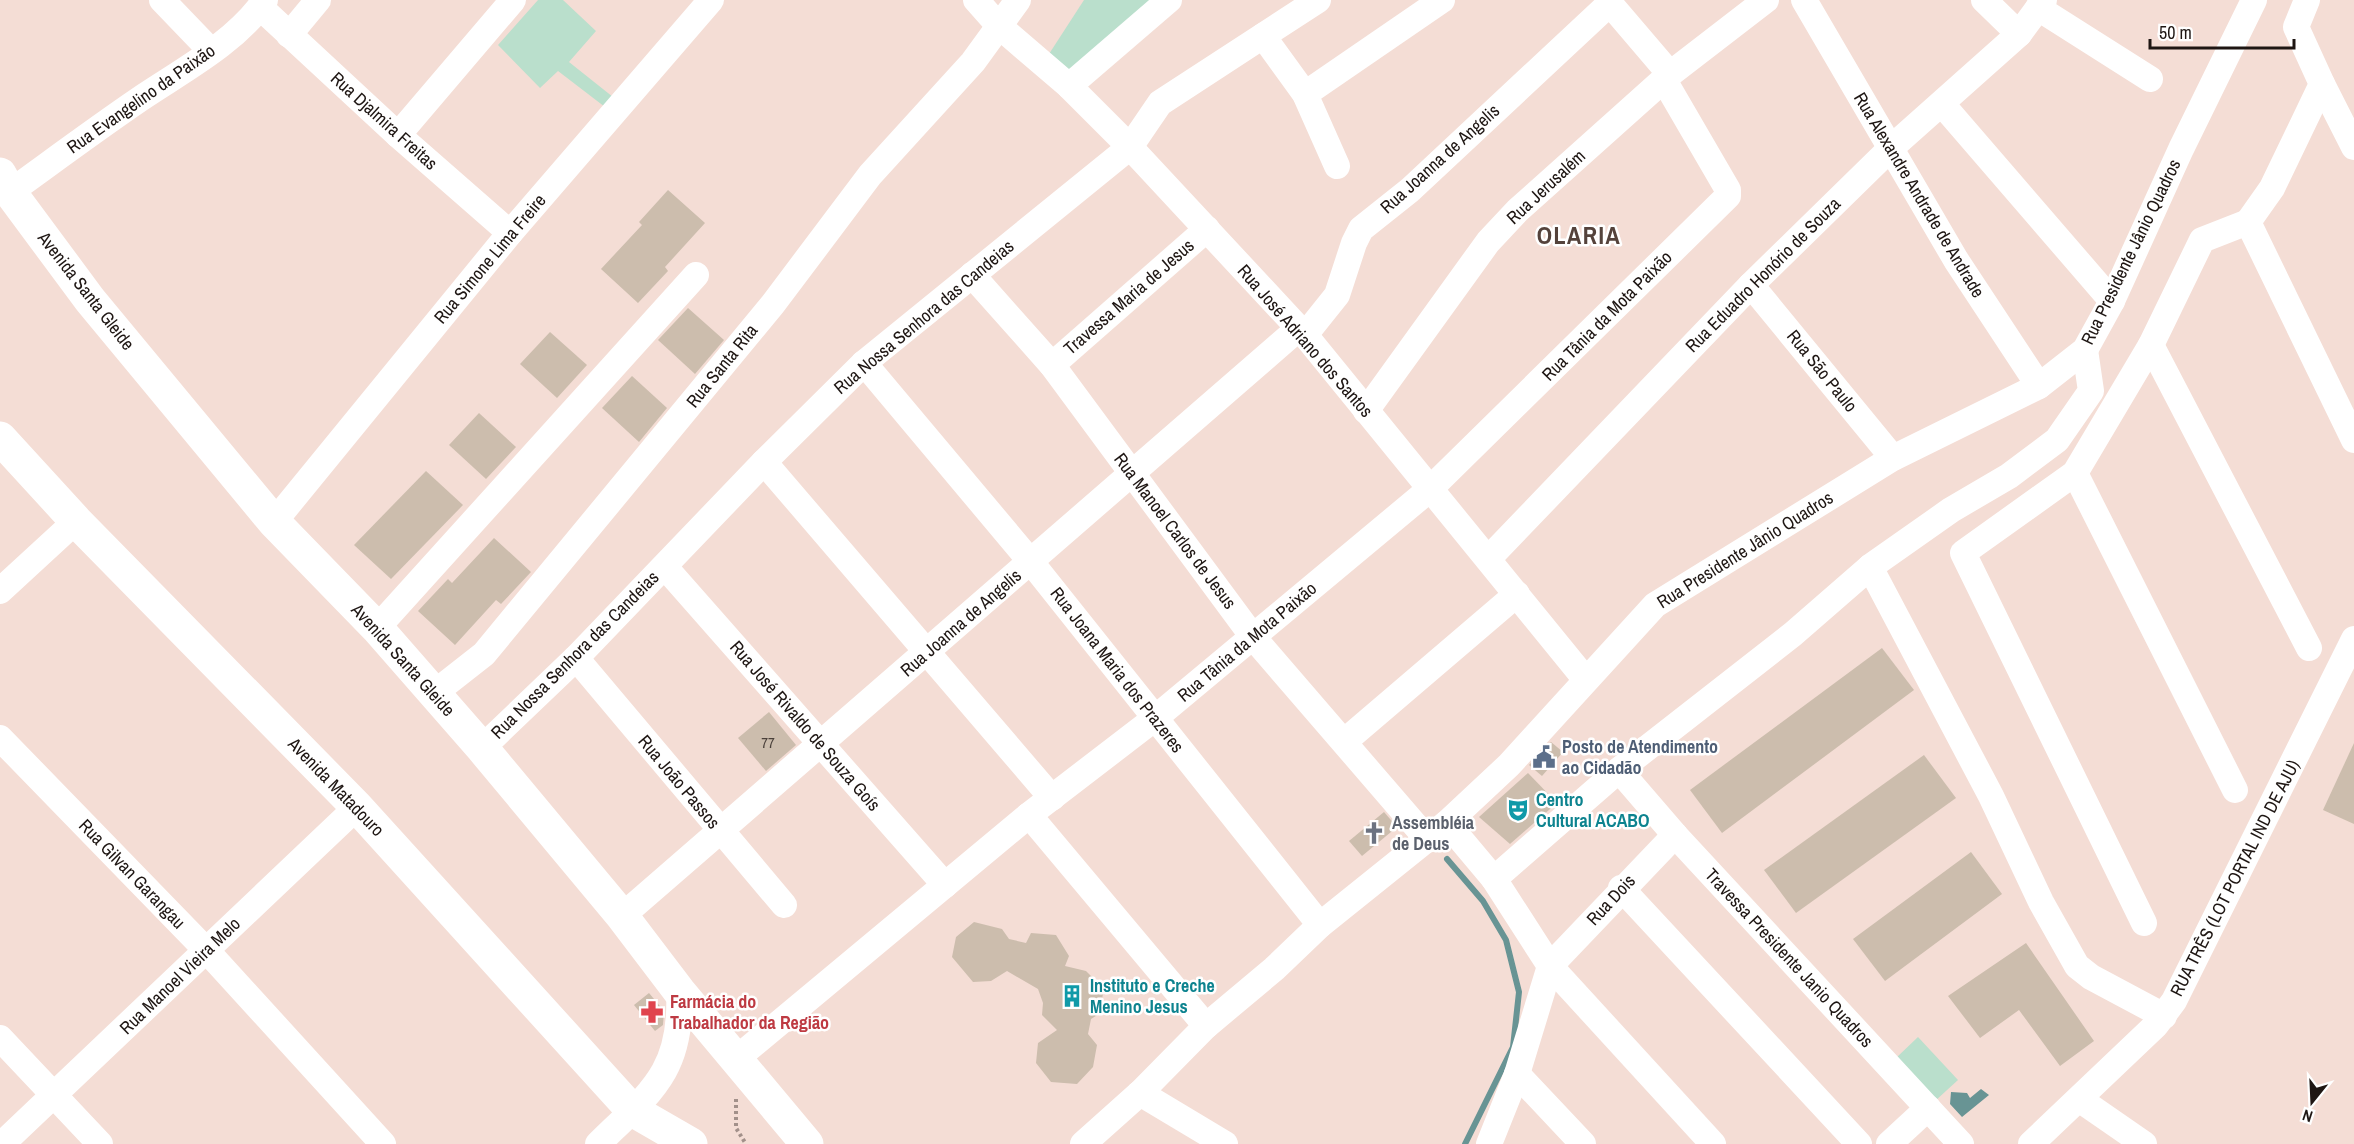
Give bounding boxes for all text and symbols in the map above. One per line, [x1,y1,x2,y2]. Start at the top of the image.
scale bar [2150,12,2294,50]
text: 50 m [2159,20,2192,45]
street label: Rua Evangelino da Paixão [62,38,220,159]
street label: Rua Djalmira Freitas [325,66,443,175]
street label: Rua Alexandre Andrade de Andrade [1848,87,1991,302]
street label: Rua Joanna de Angelis [1375,98,1505,219]
street label: Rua Jerusalém [1501,144,1590,230]
street label: Rua Presidente Jânio Quadros [2075,155,2186,349]
street label: Rua Simone Lima Freire [428,188,551,329]
street label: Rua Eduadro Honório de Souza [1680,192,1846,358]
district label: OLARIA [1537,219,1621,251]
street label: Avenida Santa Gleide [32,225,141,355]
street label: Travessa Maria de Jesus [1058,233,1199,360]
street label: Rua Nossa Senhora das Candeias [828,234,1019,400]
street label: Rua Tânia da Mota Paixão [1536,245,1677,386]
street label: Rua José Adriano dos Santos [1232,259,1379,423]
street label: Rua Santa Rita [680,319,763,413]
street label: Rua São Paulo [1781,324,1863,417]
street label: Rua Manoel Carlos de Jesus [1108,447,1242,614]
street label: Rua Presidente Jânio Quadros [1652,485,1838,614]
street label: Rua Joanna de Angelis [895,563,1026,682]
street label: Rua Nossa Senhora das Candeias [485,565,664,744]
street label: Rua Tânia da Mota Paixão [1172,576,1322,707]
street label: Rua Joana Maria dos Prazeres [1045,582,1190,758]
street label: Avenida Santa Gleide [345,597,461,722]
street label: Rua José Rivaldo de Souza Goís [724,635,886,816]
street label: Rua João Passos [633,729,726,834]
street label: Avenida Matadouro [282,731,390,842]
house number: 77 [761,732,775,753]
place label: Posto de Atendimento ao Cidadão [1562,734,1718,780]
public building icon: Posto de Atendimento ao Cidadão [1531,744,1557,770]
street label: RUA TRÊS (LOT PORTAL IND DE AJU) [2164,755,2305,1000]
place label: Centro Cultural ACABO [1536,787,1649,833]
theatre icon: Centro Cultural ACABO [1505,797,1531,823]
place label: Assembléia de Deus [1392,810,1475,856]
street label: Rua Gilvan Garangau [73,813,191,934]
church icon: Assembléia de Deus [1361,820,1387,846]
street label: Travessa Presidente Janio Quadros [1700,863,1879,1053]
street label: Rua Dois [1581,869,1641,931]
street label: Rua Manoel Vieira Melo [114,911,245,1040]
place label: Instituto e Creche Menino Jesus [1090,973,1215,1019]
building icon: Instituto e Creche Menino Jesus [1059,983,1085,1009]
place label: Farmácia do Trabalhador da Região [670,989,829,1035]
pharmacy icon: Farmácia do Trabalhador da Região [639,999,665,1025]
north arrow [2282,1072,2342,1132]
text: N [2299,1104,2315,1128]

